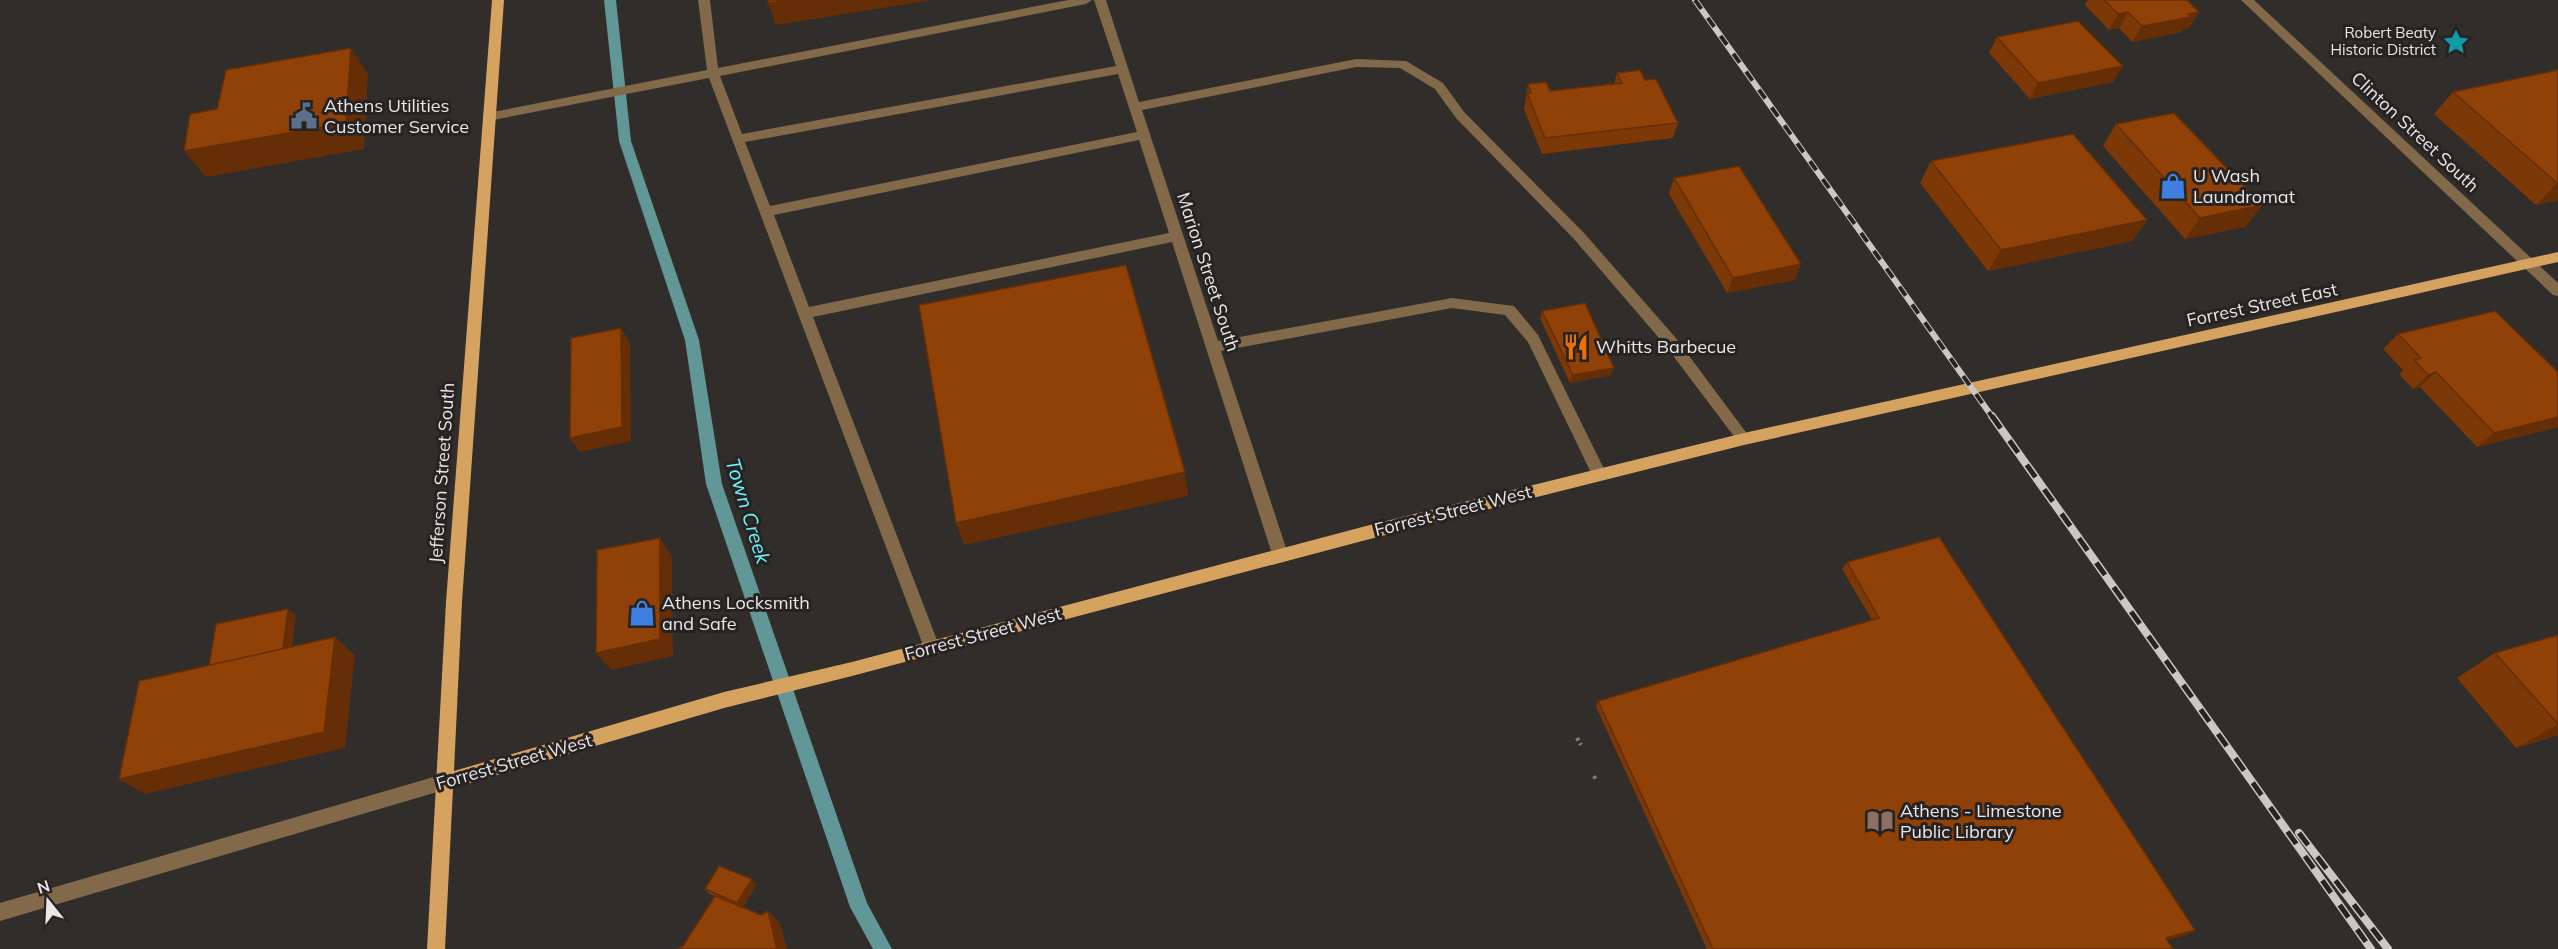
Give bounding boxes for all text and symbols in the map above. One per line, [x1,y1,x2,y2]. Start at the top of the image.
place label: Robert Beaty Historic District [2330,23,2436,59]
place icon: Robert Beaty Historic District [2441,27,2471,57]
street label: Clinton Street South [2347,66,2484,197]
place label: Athens Utilities Customer Service [324,94,469,138]
public building icon: Athens Utilities Customer Service [289,101,319,131]
place label: U Wash Laundromat [2193,164,2295,208]
shop icon: U Wash Laundromat [2158,171,2188,201]
street label: Marion Street South [1172,189,1245,354]
street label: Forrest Street East [2184,277,2339,332]
restaurant icon: Whitts Barbecue [1561,332,1591,362]
place label: Whitts Barbecue [1596,335,1736,358]
street label: Jefferson Street South [424,382,459,564]
water label: Town Creek [721,455,777,567]
street label: Forrest Street West [1372,480,1534,541]
place label: Athens Locksmith and Safe [662,591,810,635]
shop icon: Athens Locksmith and Safe [627,598,657,628]
street label: Forrest Street West [902,602,1064,665]
street label: Forrest Street West [433,728,594,795]
place label: Athens - Limestone Public Library [1900,799,2062,843]
library icon: Athens - Limestone Public Library [1865,806,1895,836]
north arrow [18,871,78,931]
text: N [35,875,52,898]

